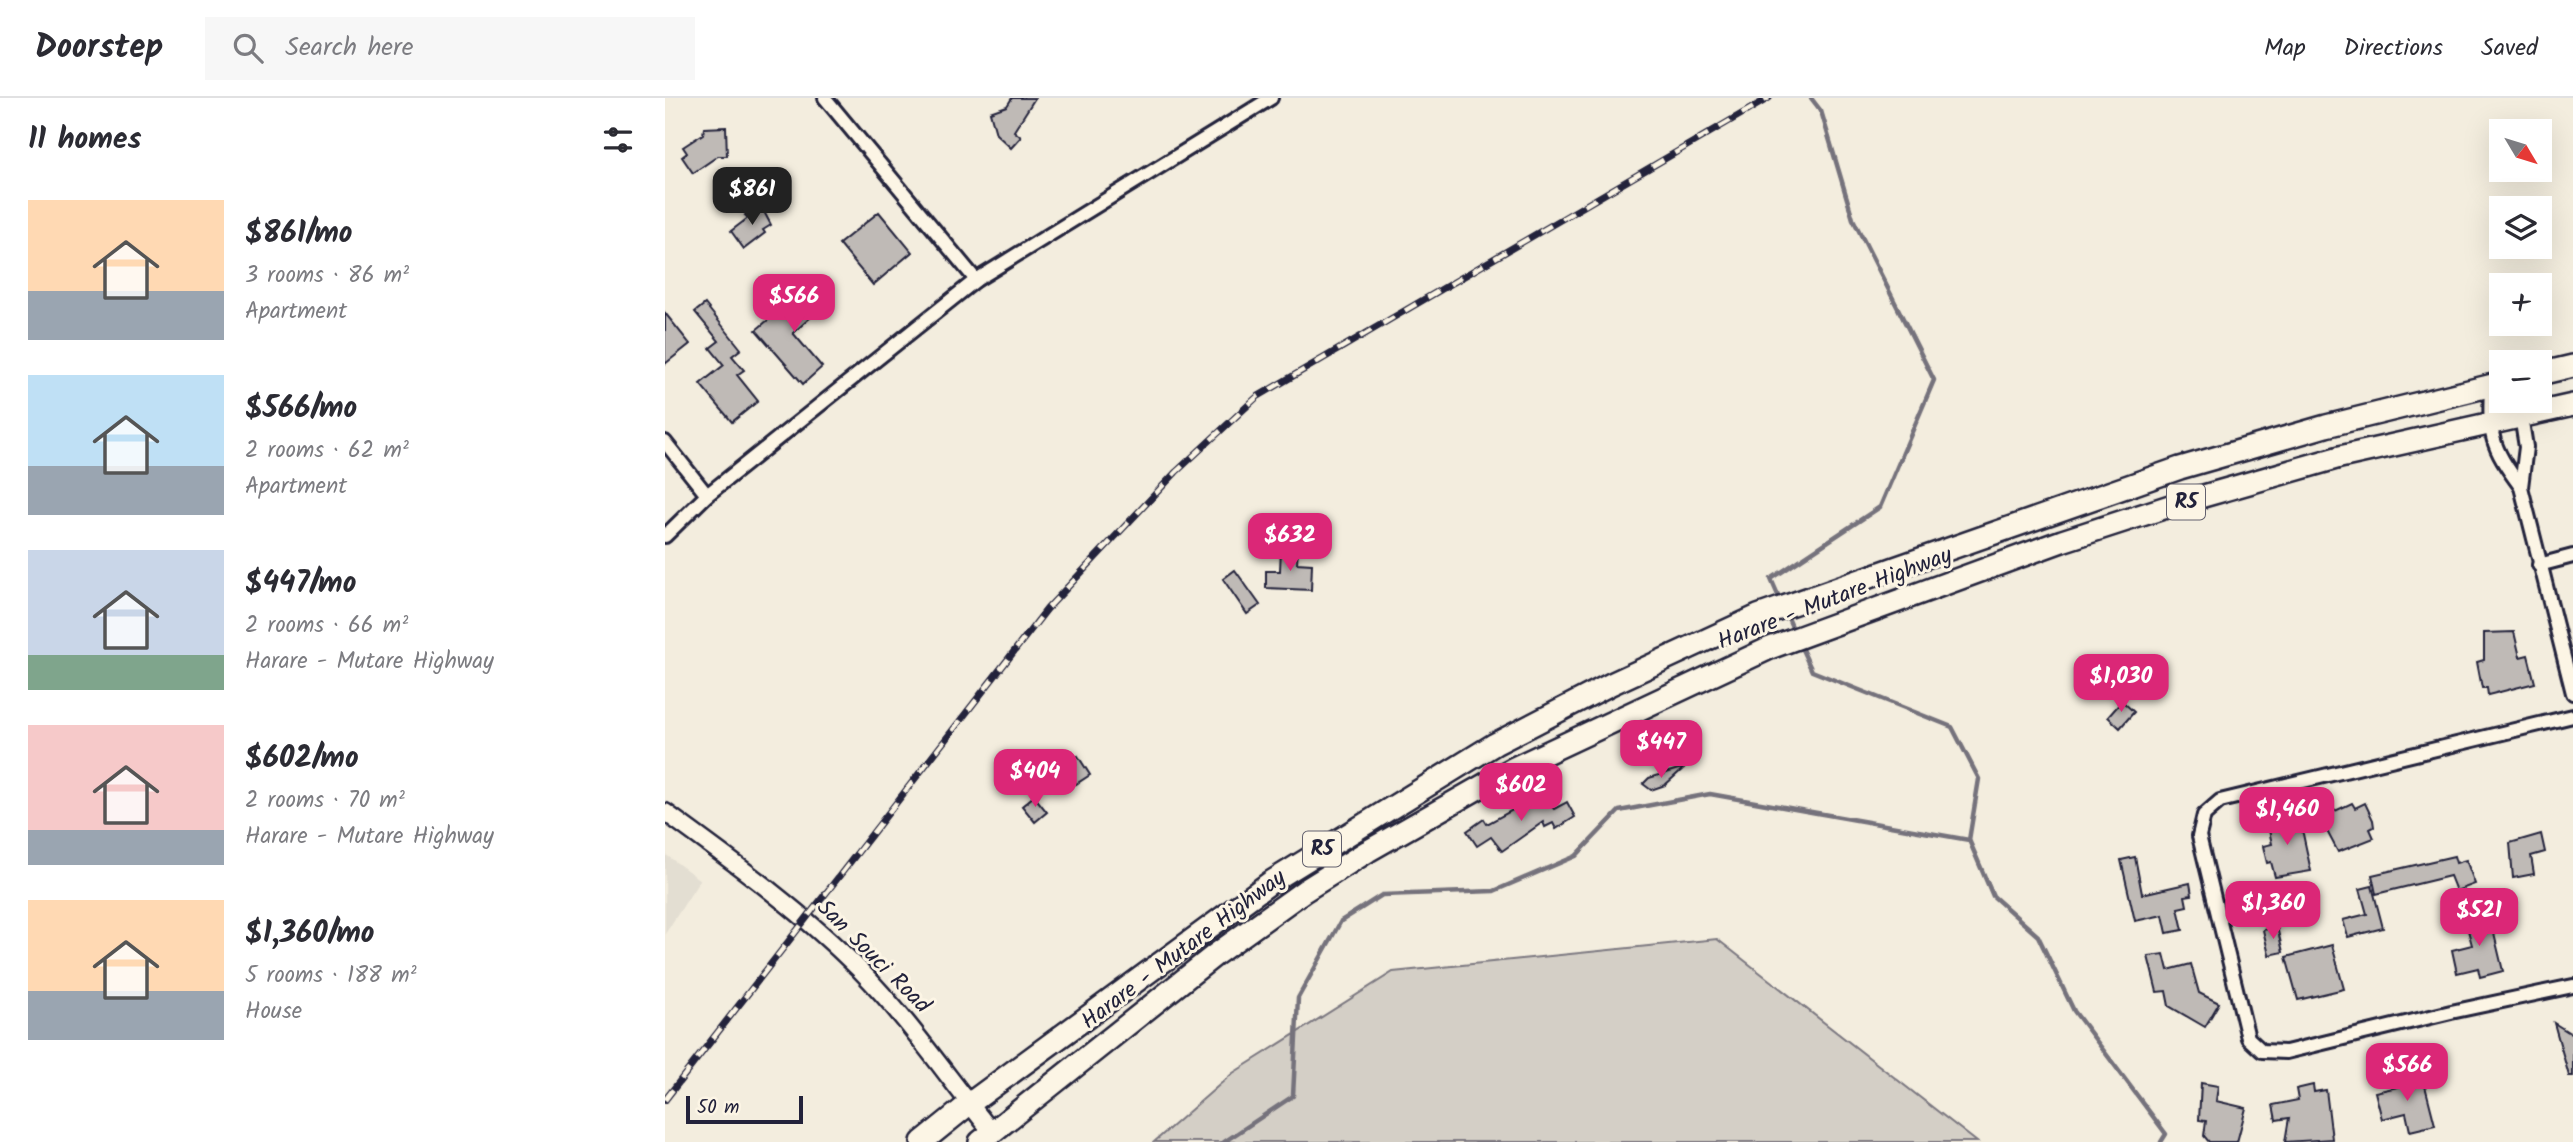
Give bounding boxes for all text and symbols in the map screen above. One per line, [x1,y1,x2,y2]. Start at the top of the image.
search box [205,17,695,80]
text: Doorstep [35,22,163,75]
text: Search here [285,27,413,69]
icon: search [229,29,267,67]
text: Map [2264,29,2306,68]
text: Directions [2344,29,2443,68]
text: Saved [2481,29,2538,68]
text: 11 homes [28,116,141,164]
north arrow [2489,119,2551,182]
map controls [2489,119,2552,413]
icon: filters [599,121,637,159]
pin: $861 [711,167,793,227]
text: $861 [729,172,775,208]
button: layers [2489,196,2552,259]
text: $861/mo [245,210,353,258]
icon: home [84,228,168,312]
text: 3 rooms · 86 m² [245,258,409,294]
button: + [2489,273,2552,336]
pin: $566 [753,274,835,334]
text: $566 [769,279,819,315]
text: Apartment [245,294,347,330]
button: − [2489,350,2552,413]
text: $566/mo [245,385,357,433]
icon: home [84,403,168,487]
text: 2 rooms · 62 m² [245,433,409,469]
text: Apartment [245,469,347,505]
road number: R5 [2167,484,2205,520]
pin: $632 [1249,514,1331,573]
text: $632 [1264,518,1316,554]
street label: Harare - Mutare Highway [1712,538,1958,660]
text: $447/mo [245,560,356,608]
icon: home [84,578,168,662]
text: 2 rooms · 66 m² [245,608,408,644]
text: Harare - Mutare Highway [245,644,494,680]
pin: $1,030 [2064,654,2178,714]
text: $1,030 [2090,659,2152,695]
pin: $447 [1620,720,1702,780]
text: $447 [1636,725,1686,761]
text: $602/mo [245,735,359,783]
pin: $404 [994,750,1076,809]
icon: home [84,753,168,837]
text: $404 [1010,754,1060,790]
pin: $602 [1480,764,1562,823]
text: $602 [1495,768,1547,804]
text: 2 rooms · 70 m² [245,783,405,819]
pin: $1,460 [2230,788,2344,847]
text: $1,460 [2255,792,2319,828]
text: Harare - Mutare Highway [245,819,494,855]
road number: R5 [1303,832,1341,866]
street label: Harare - Mutare Highway [1074,861,1294,1039]
pin: $1,360 [2216,882,2330,941]
text: $1,360 [2241,886,2305,922]
pin: $521 [2438,888,2520,948]
street label: San Souci Road [808,892,939,1023]
text: $521 [2456,893,2502,929]
text: $1,360/mo [245,910,374,958]
icon: home [84,928,168,1012]
text: 5 rooms · 188 m² [245,958,417,994]
text: House [245,994,302,1030]
pin: $566 [2366,1044,2448,1103]
text: $566 [2382,1048,2432,1084]
scale bar [686,1093,803,1125]
text: 50 m [697,1093,739,1123]

